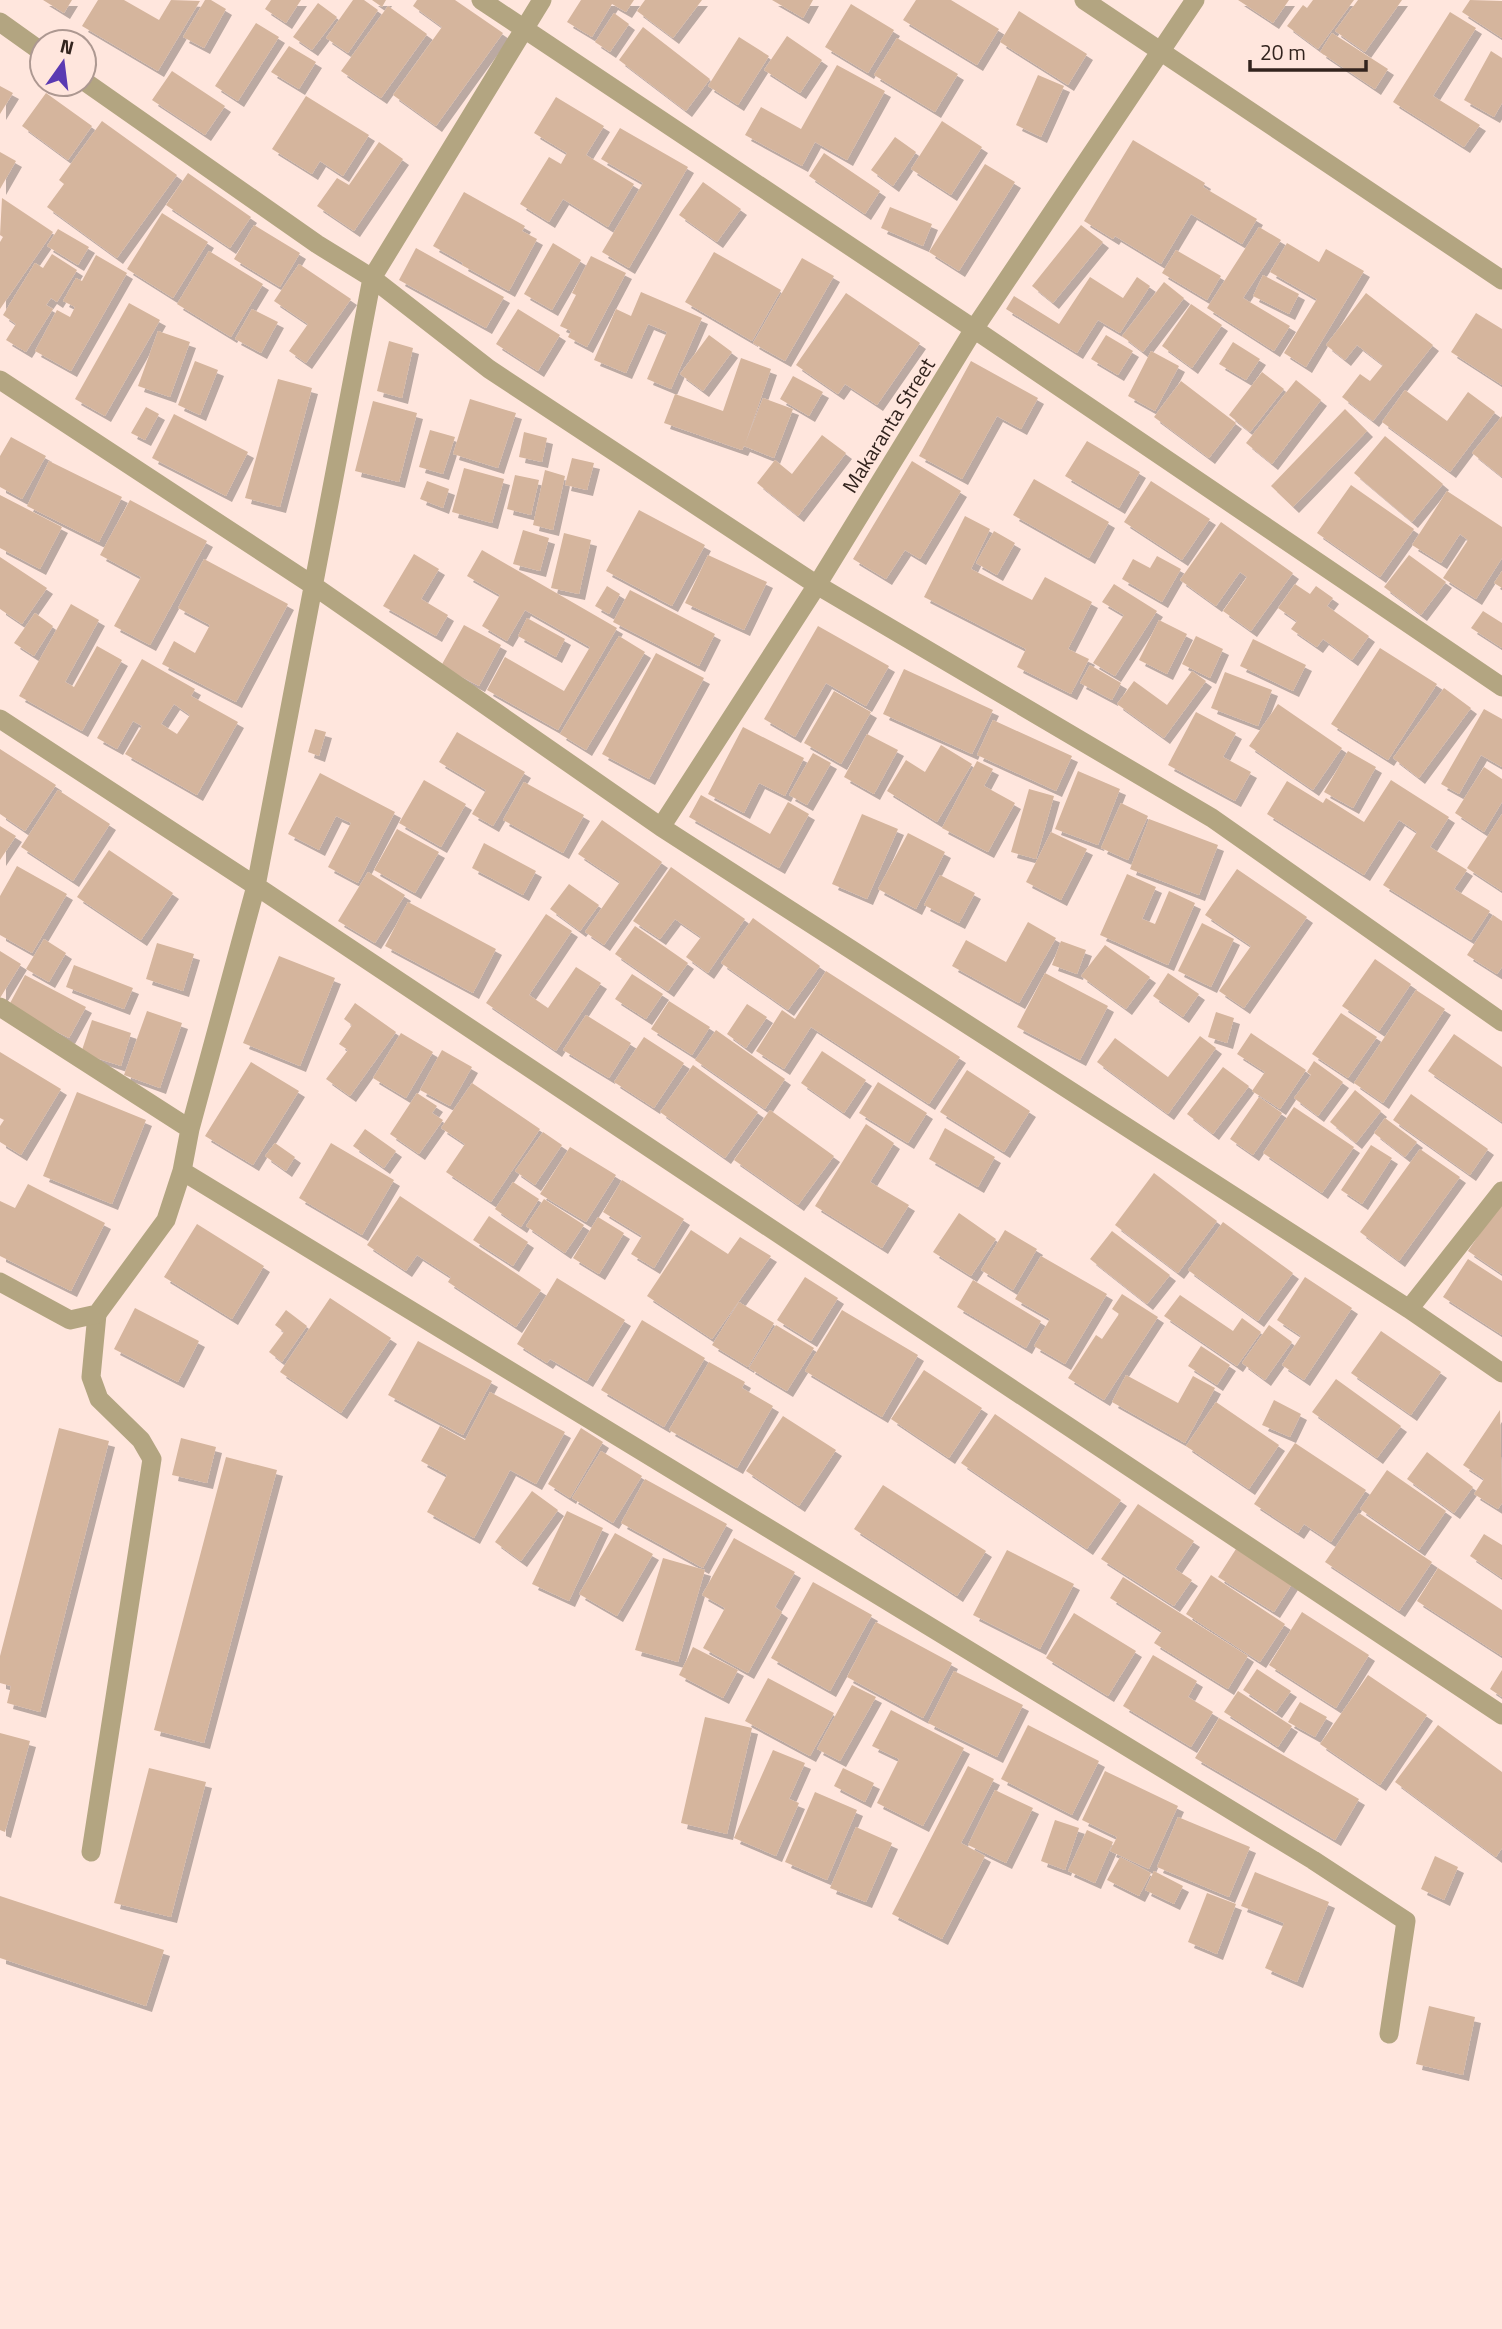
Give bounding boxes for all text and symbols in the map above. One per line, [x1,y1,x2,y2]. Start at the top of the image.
north arrow [28,28,98,98]
scale bar [1250,28,1366,72]
text: N [57,30,77,62]
text: 20 m [1260,36,1306,68]
street label: Makaranta Street [834,351,943,499]

